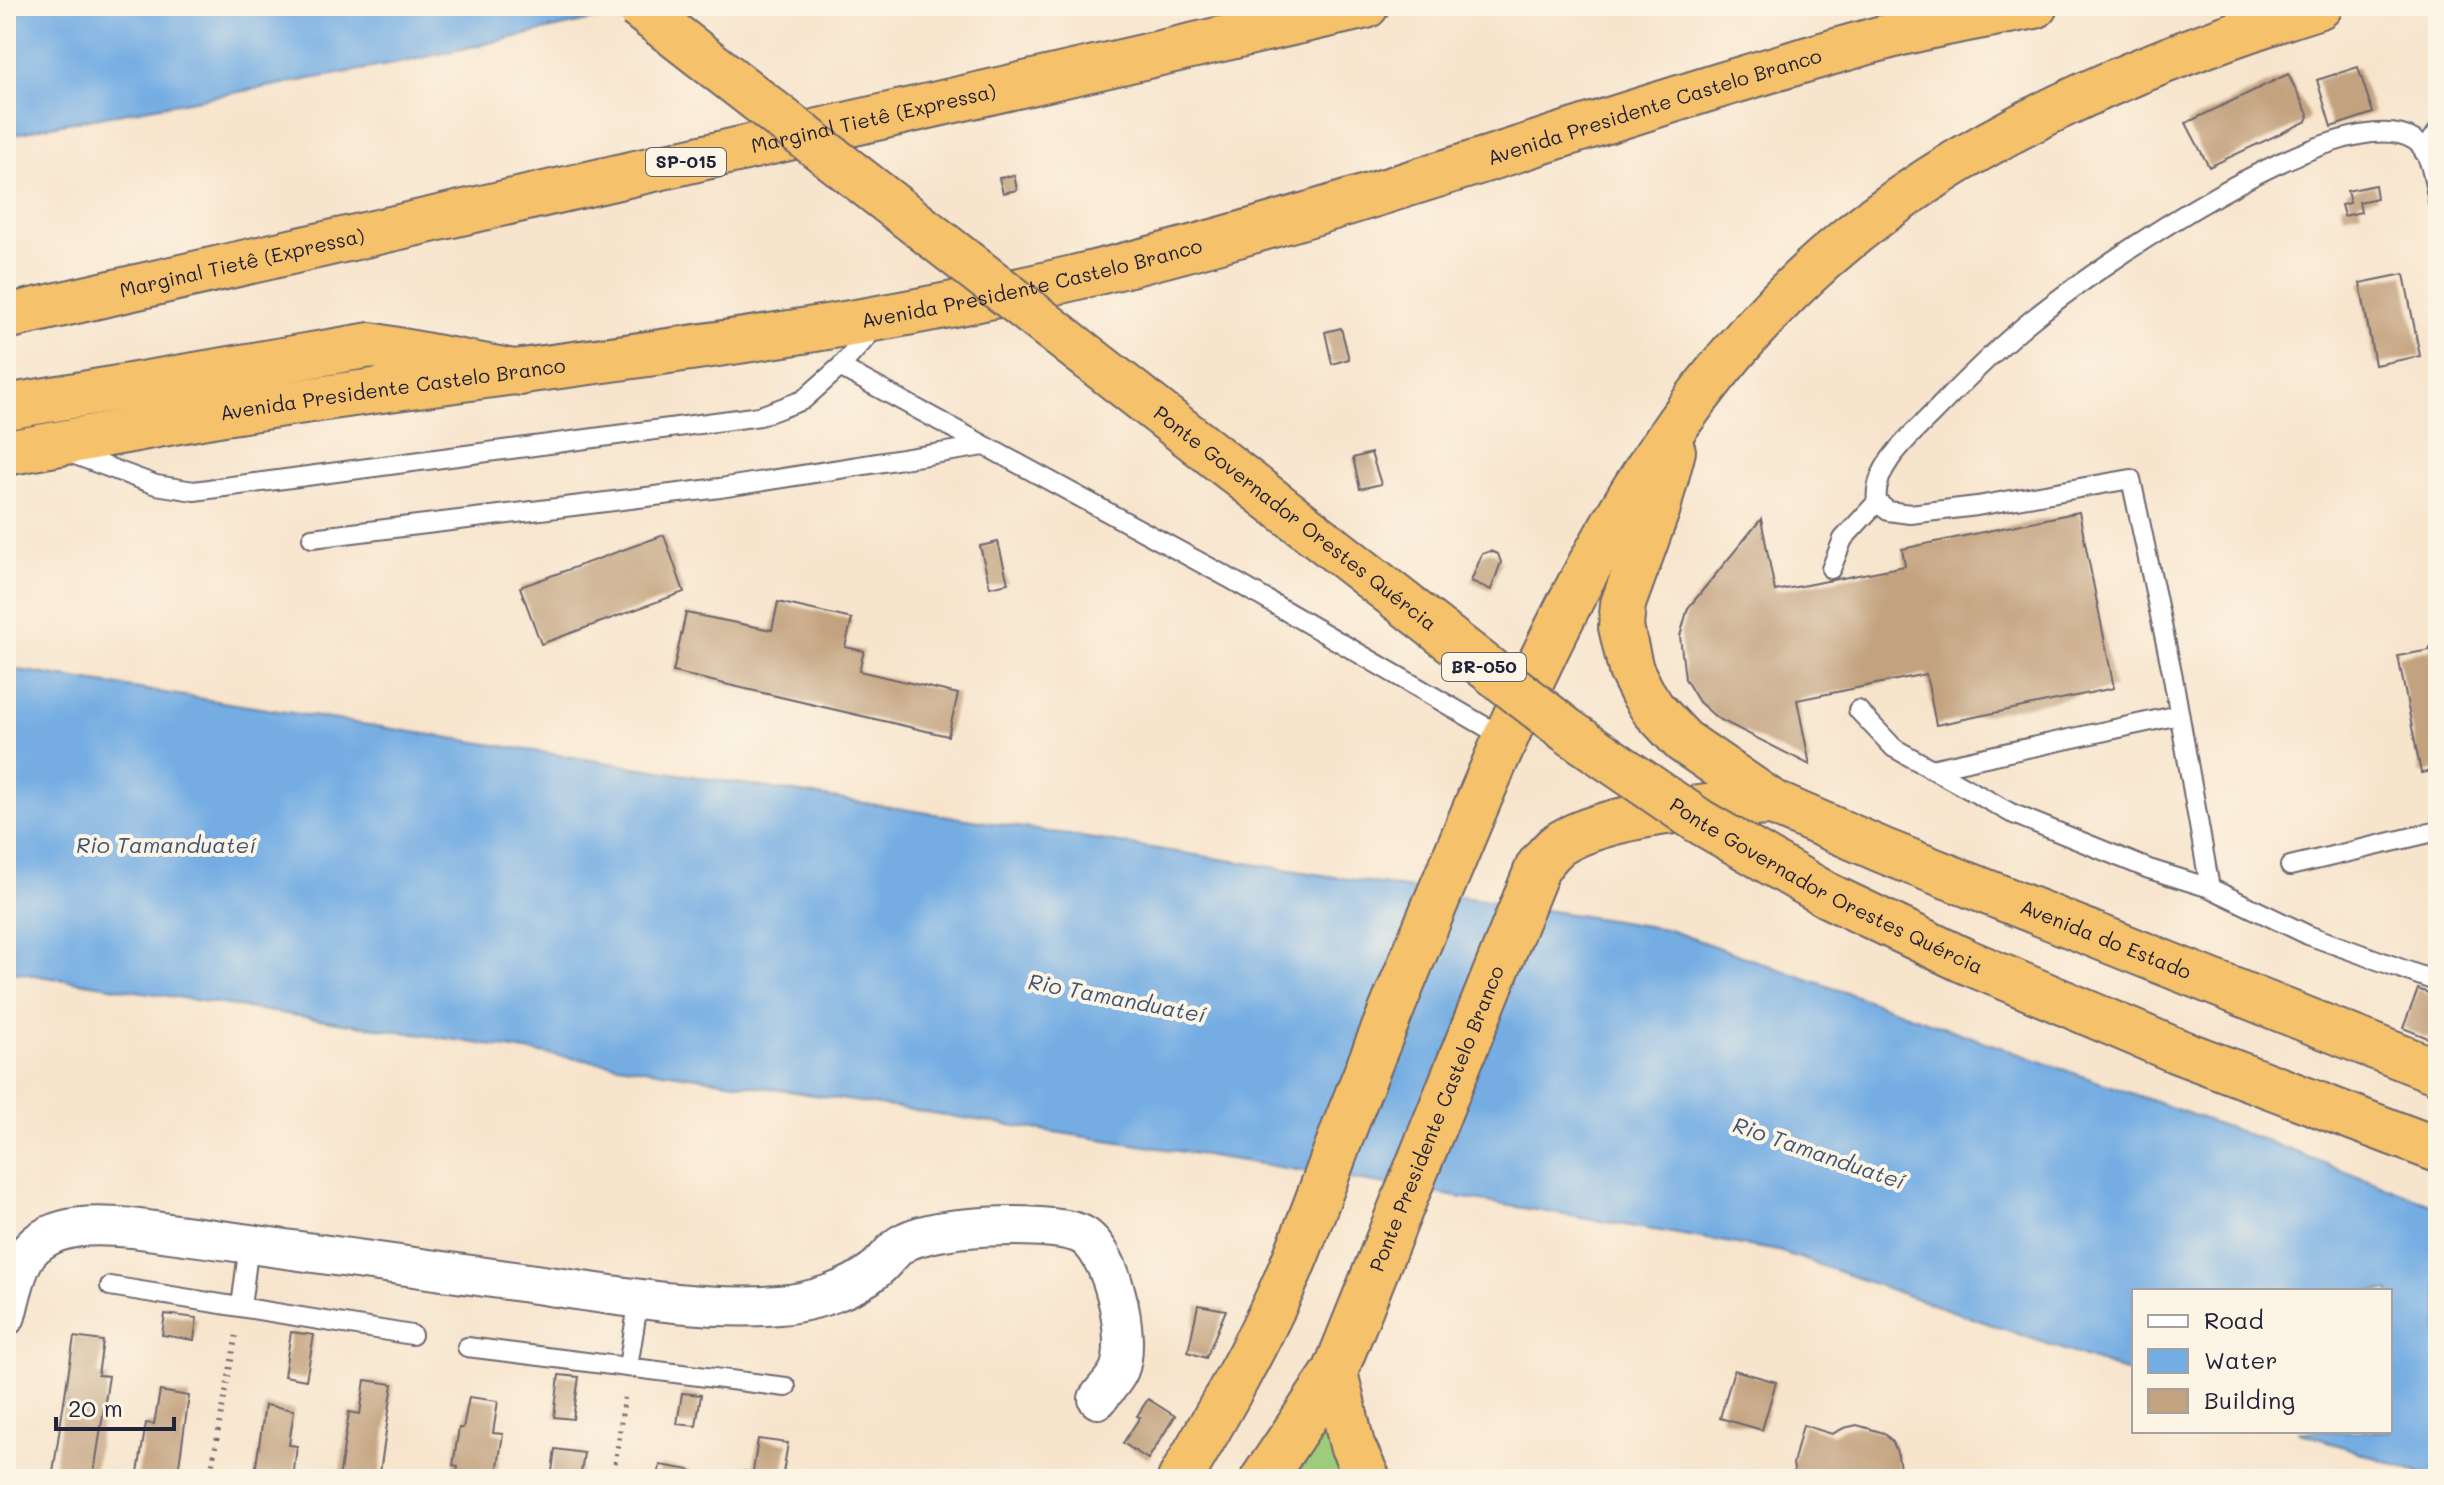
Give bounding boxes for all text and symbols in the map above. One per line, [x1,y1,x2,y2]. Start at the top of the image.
street label: Avenida Presidente Castelo Branco [1484,42,1825,170]
street label: Marginal Tietê (Expressa) [748,77,998,158]
road number: SP-015 [646,148,726,176]
street label: Marginal Tietê (Expressa) [117,221,367,303]
street label: Avenida Presidente Castelo Branco [859,232,1205,333]
street label: Avenida Presidente Castelo Branco [218,351,567,426]
street label: Ponte Governador Orestes Quércia [1149,399,1442,636]
road number: BR-050 [1442,653,1526,681]
street label: Ponte Governador Orestes Quércia [1665,791,1987,979]
water label: Rio Tamanduateí [76,830,257,859]
street label: Avenida do Estado [2017,893,2195,984]
street label: Ponte Presidente Castelo Branco [1363,961,1509,1275]
water label: Rio Tamanduateí [1026,966,1209,1029]
water label: Rio Tamanduateí [1729,1109,1910,1196]
legend [2132,1289,2392,1433]
text: Road [2204,1304,2264,1335]
text: Water [2204,1344,2278,1375]
scale bar [56,1381,174,1431]
text: Building [2204,1384,2295,1415]
text: 20 m [68,1392,123,1423]

